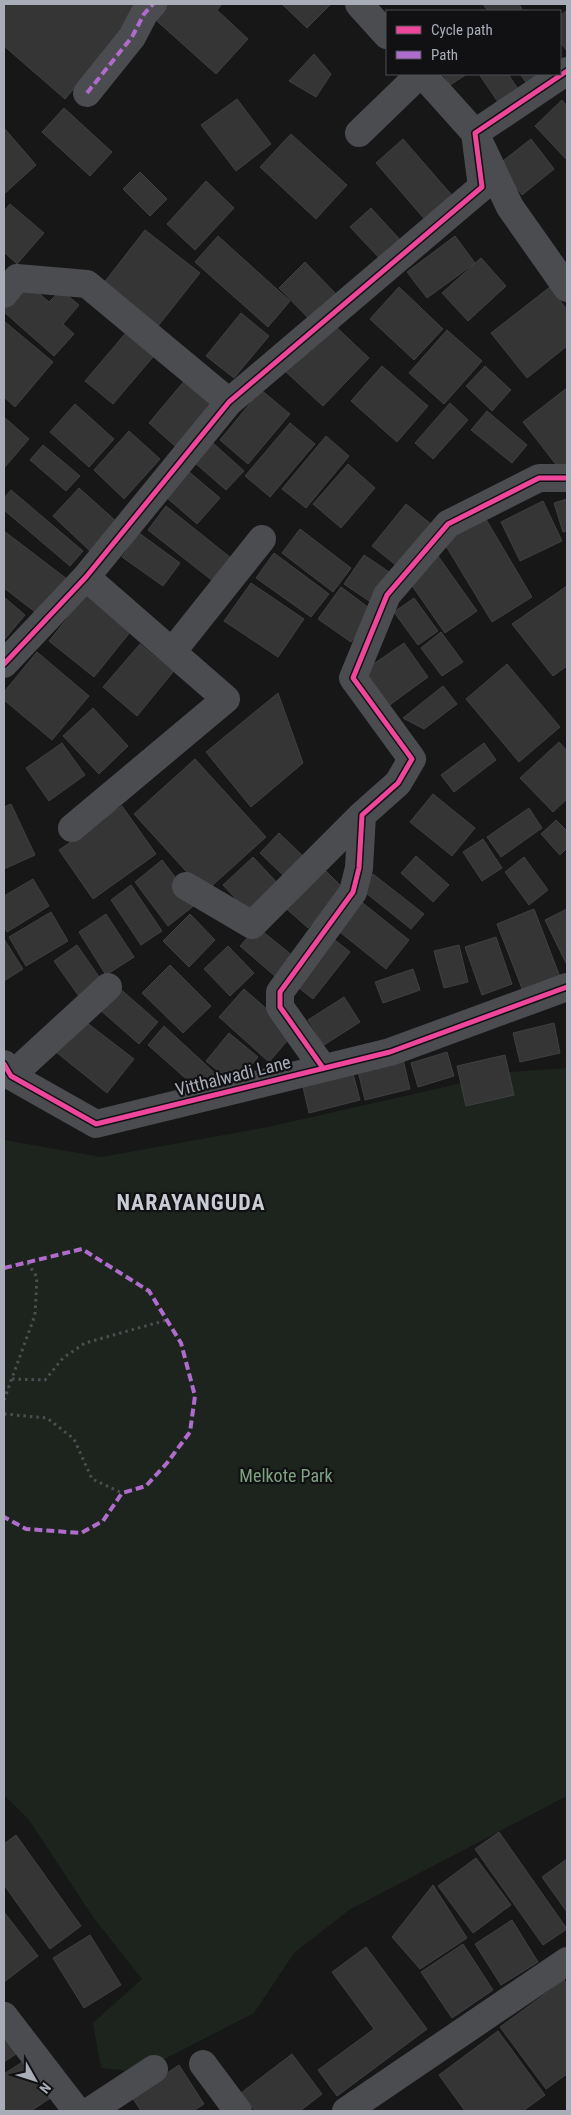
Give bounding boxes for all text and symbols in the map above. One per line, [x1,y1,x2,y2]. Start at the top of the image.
legend [386,10,561,75]
text: Cycle path [431,21,493,39]
text: Path [431,46,458,64]
street label: Vitthalwadi Lane [173,1051,293,1100]
district label: NARAYANGUDA [116,1190,266,1215]
park label: Melkote Park [239,1465,333,1486]
north arrow [10,2055,60,2105]
text: N [36,2080,54,2097]

